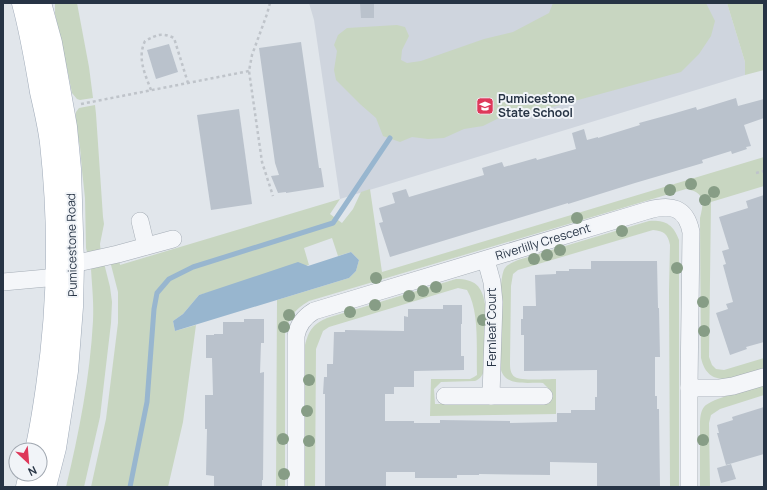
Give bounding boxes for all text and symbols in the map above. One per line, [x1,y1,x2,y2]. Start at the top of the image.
place label: Pumicestone State School [498,90,575,121]
school or university icon: Pumicestone State School [475,96,495,116]
street label: Pumicestone Road [62,193,81,297]
street label: Riverlilly Crescent [493,219,593,264]
street label: Fernleaf Court [483,287,500,367]
north arrow [8,442,48,482]
text: N [26,463,39,480]

